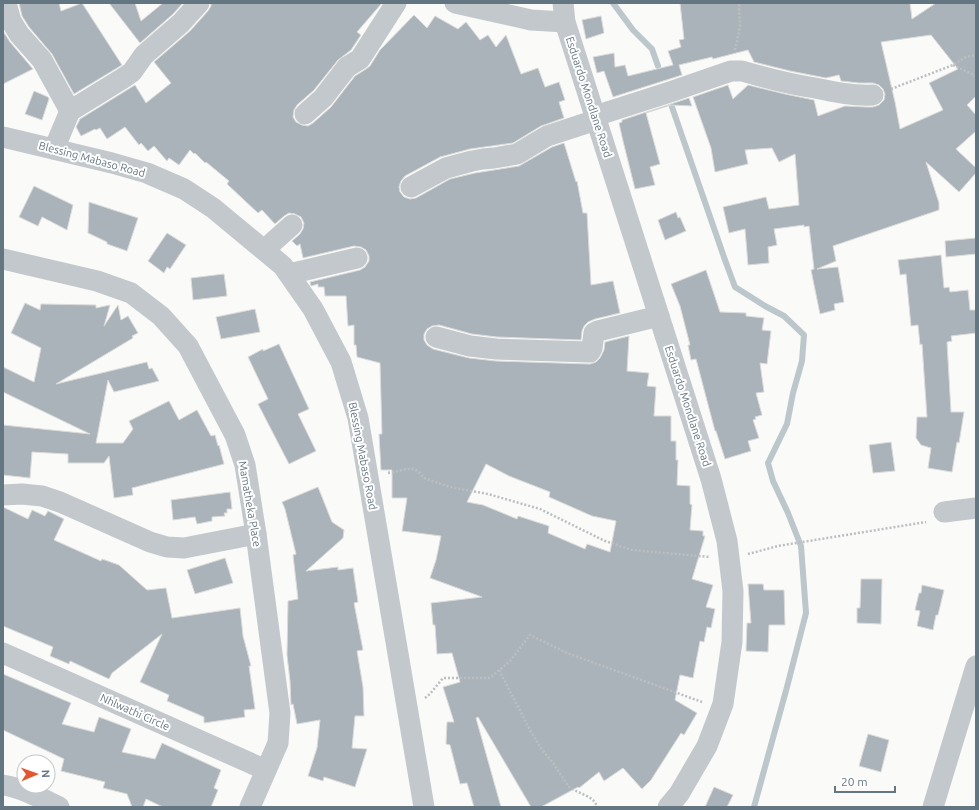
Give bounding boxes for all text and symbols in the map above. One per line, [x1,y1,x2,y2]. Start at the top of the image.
street label: Esduardo Mondlane Road [564,35,614,159]
street label: Blessing Mabaso Road [37,139,147,179]
street label: Esduardo Mondlane Road [663,344,713,468]
street label: Blessing Mabaso Road [347,401,379,511]
street label: Mamatheka Place [237,460,263,548]
street label: Nhlwathi Circle [98,691,172,733]
north arrow [16,754,56,794]
scale bar [835,768,895,794]
text: N [40,769,52,778]
text: 20 m [841,775,868,788]

